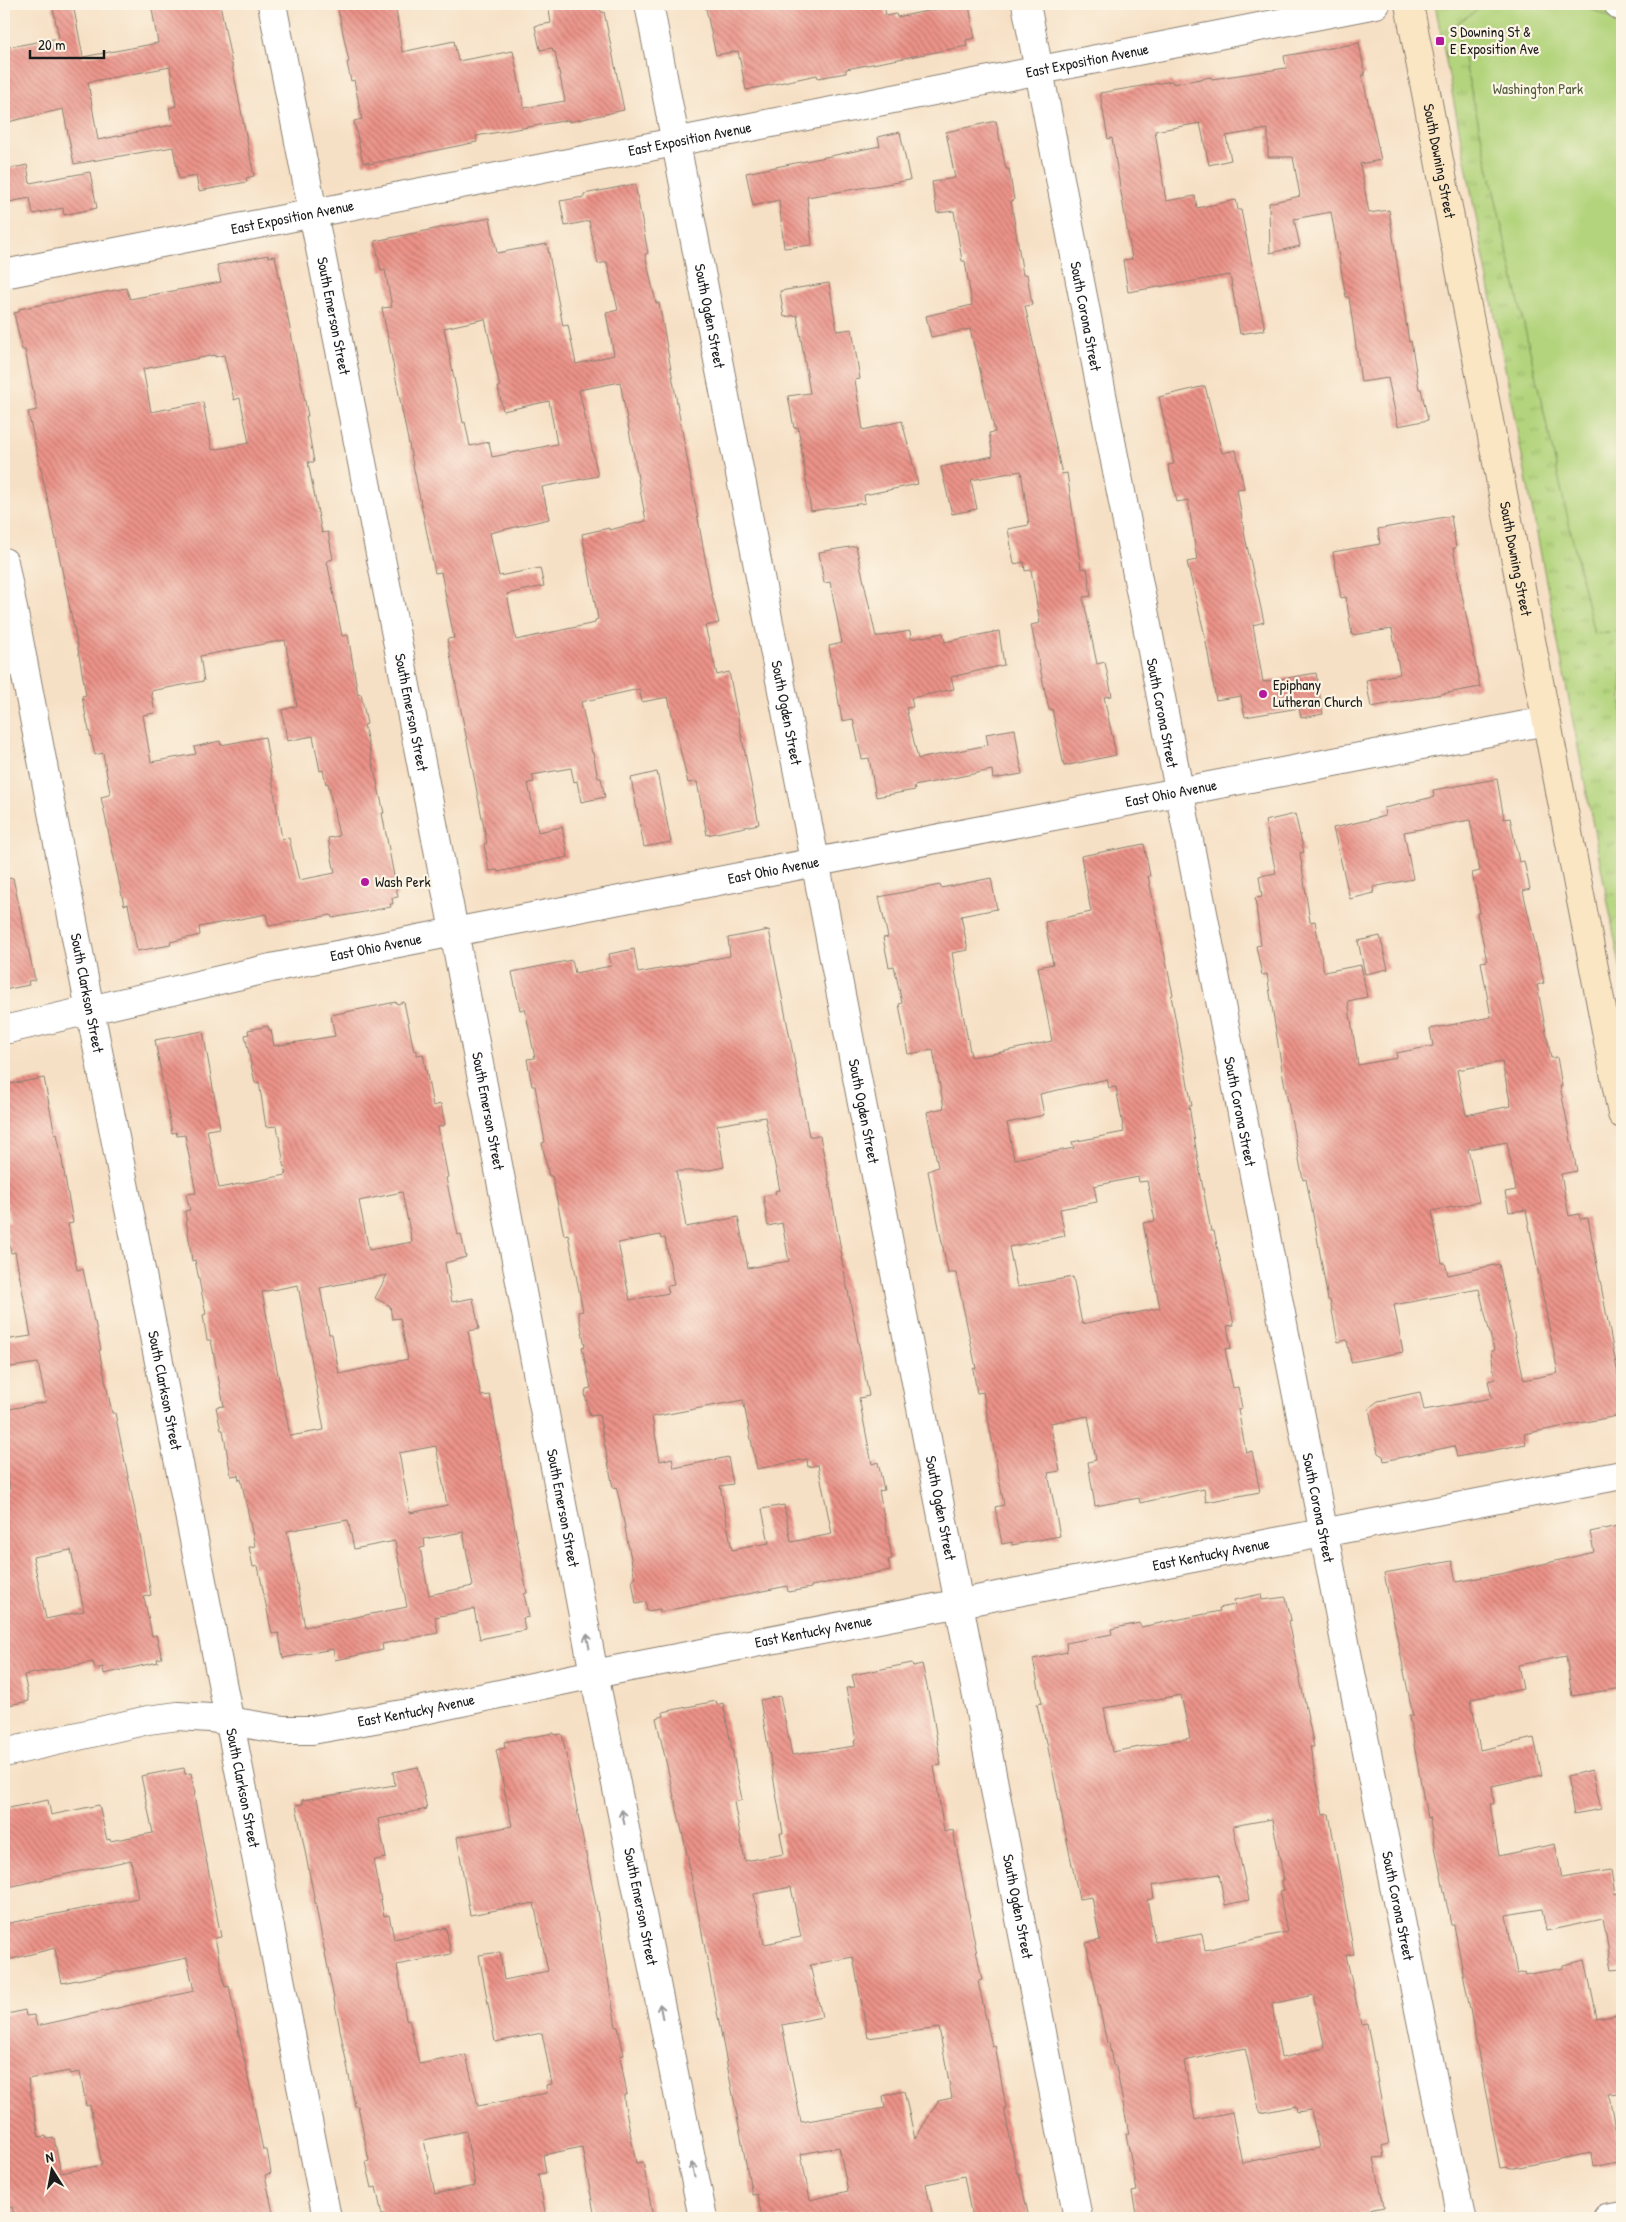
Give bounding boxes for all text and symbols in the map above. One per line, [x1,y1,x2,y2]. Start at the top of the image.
place label: S Downing St & E Exposition Ave [1450,21,1539,59]
scale bar [30,28,104,60]
text: 20 m [38,34,65,55]
marker: S Downing St & E Exposition Ave [1434,35,1446,47]
street label: East Exposition Avenue [1024,38,1150,83]
park label: Washington Park [1493,78,1583,99]
street label: South Downing Street [1418,102,1461,221]
street label: East Exposition Avenue [626,116,753,161]
street label: East Exposition Avenue [229,194,356,239]
street label: South Emerson Street [312,255,356,377]
street label: South Corona Street [1065,260,1107,374]
street label: South Ogden Street [690,262,731,371]
street label: South Downing Street [1495,500,1537,619]
street label: South Emerson Street [390,652,434,774]
street label: South Corona Street [1142,656,1183,770]
street label: South Ogden Street [766,659,807,768]
place label: Epiphany Lutheran Church [1273,674,1362,712]
marker: Epiphany Lutheran Church [1257,688,1269,700]
street label: East Ohio Avenue [1124,774,1218,812]
street label: East Ohio Avenue [726,851,821,889]
place label: Wash Perk [375,871,431,892]
marker: Wash Perk [359,876,371,888]
street label: East Ohio Avenue [328,928,423,966]
street label: South Clarkson Street [66,932,109,1055]
street label: South Emerson Street [467,1050,510,1173]
street label: South Corona Street [1219,1055,1261,1169]
street label: South Ogden Street [844,1057,885,1166]
street label: South Clarkson Street [143,1329,187,1453]
street label: South Emerson Street [542,1447,585,1570]
street label: South Corona Street [1297,1451,1340,1565]
street label: South Ogden Street [921,1454,961,1563]
street label: East Kentucky Avenue [1151,1532,1271,1576]
street label: East Kentucky Avenue [753,1609,874,1653]
one-way arrow [583,1633,592,1649]
street label: East Kentucky Avenue [356,1688,477,1732]
street label: South Clarkson Street [221,1726,265,1850]
one-way arrow [618,1810,627,1826]
street label: South Emerson Street [619,1846,663,1968]
street label: South Corona Street [1377,1849,1420,1963]
street label: South Ogden Street [998,1852,1039,1961]
one-way arrow [656,2003,666,2019]
north arrow [28,2144,78,2194]
text: N [44,2147,55,2167]
one-way arrow [688,2163,697,2179]

